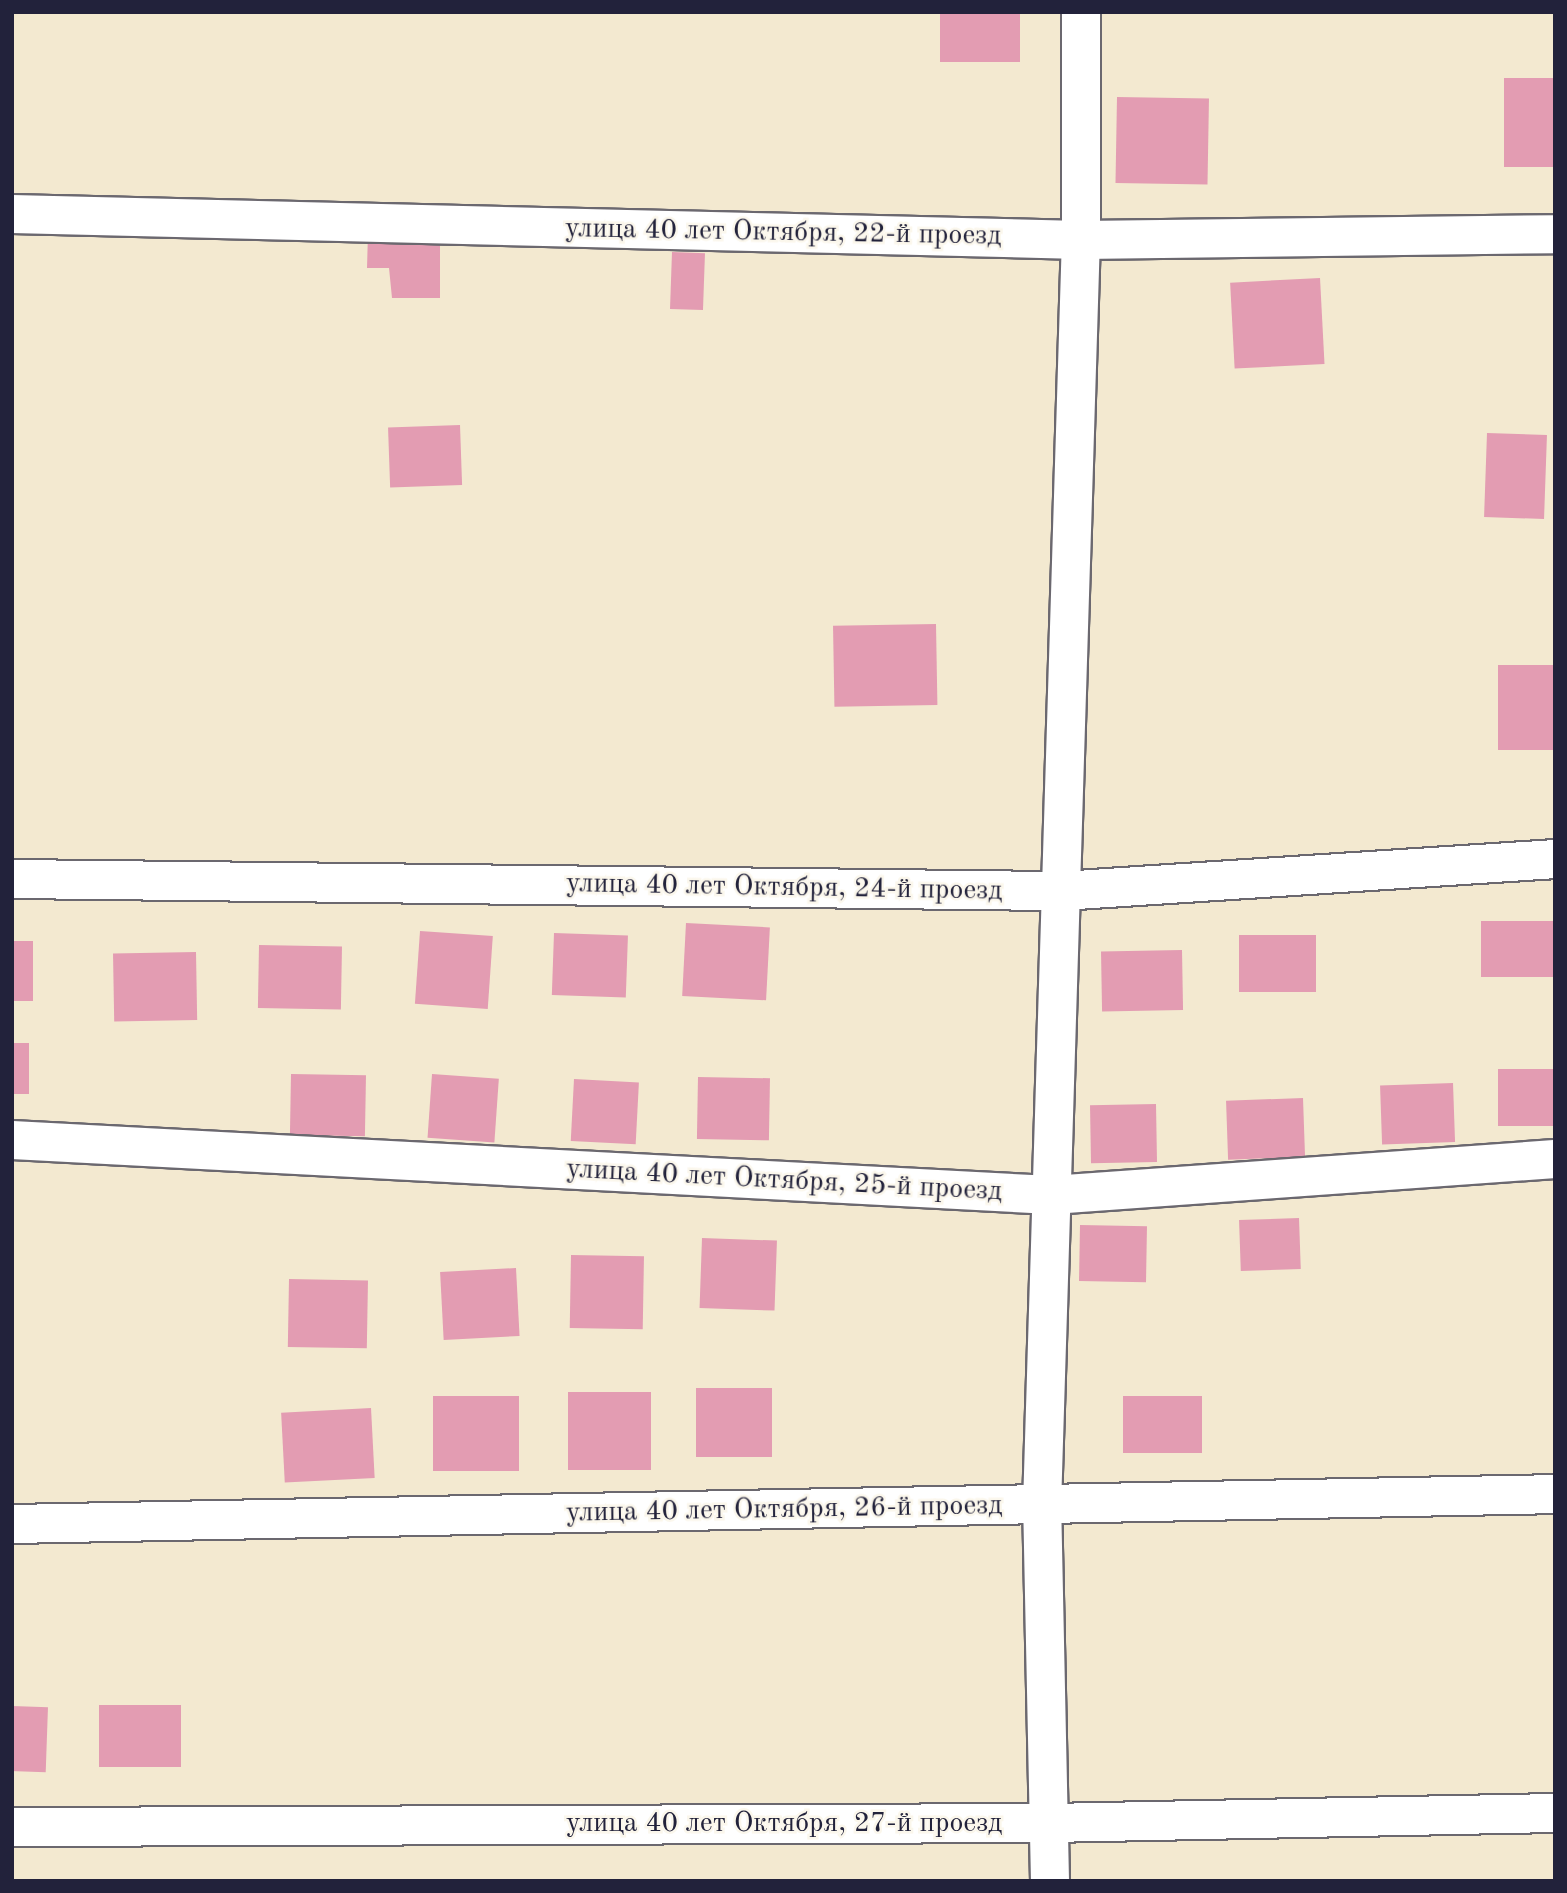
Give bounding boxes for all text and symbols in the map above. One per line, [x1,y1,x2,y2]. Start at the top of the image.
street label: улица 40 лет Октября, 22-й проезд [565,212,1001,254]
street label: улица 40 лет Октября, 24-й проезд [566,867,1002,909]
street label: улица 40 лет Октября, 25-й проезд [565,1153,1003,1209]
street label: улица 40 лет Октября, 26-й проезд [566,1489,1002,1531]
street label: улица 40 лет Октября, 27-й проезд [566,1807,1002,1841]

